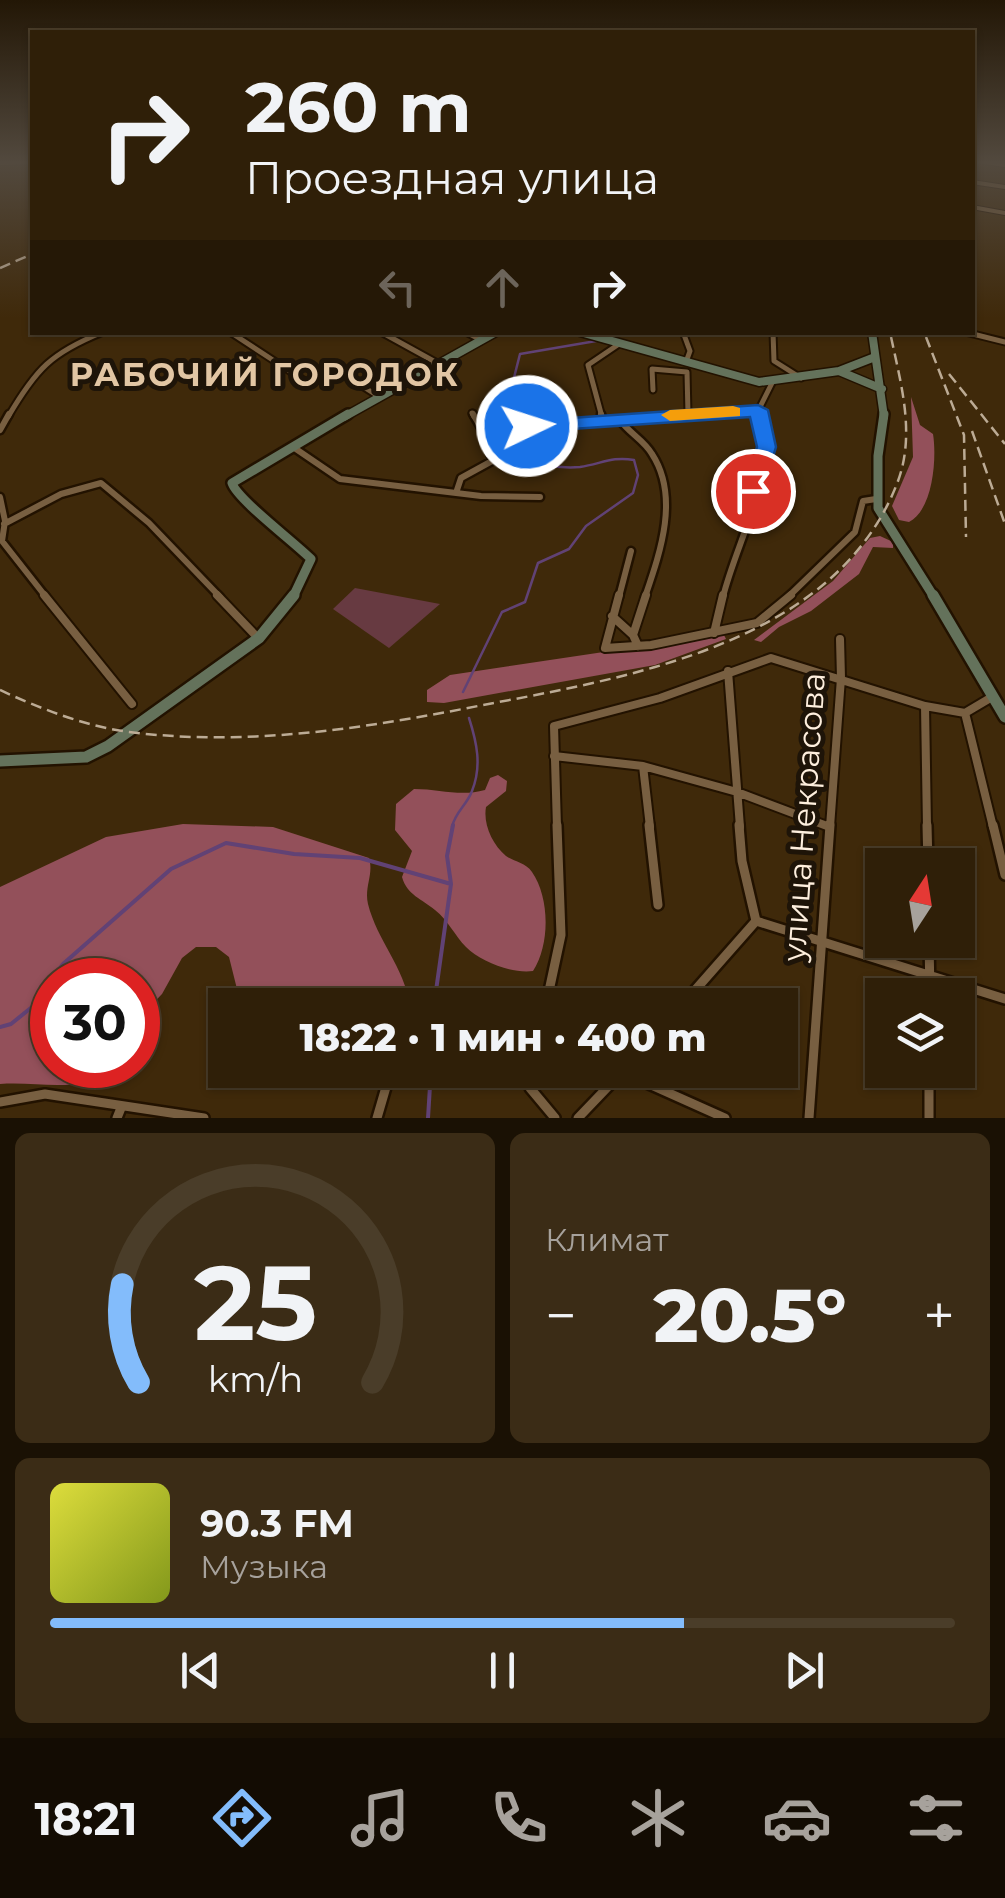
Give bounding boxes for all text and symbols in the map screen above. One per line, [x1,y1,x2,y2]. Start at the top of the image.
text: 260 m [245,64,472,150]
icon: right [80,70,210,200]
text: Проездная улица [245,150,659,205]
icon: left [370,260,425,315]
icon: ahead [475,260,530,315]
icon: right [580,260,635,315]
district label: РАБОЧИЙ ГОРОДОК [70,355,460,394]
position arrow [475,374,579,478]
pin [711,449,796,534]
icon: arrive [726,464,781,519]
street label: улица Некрасова [774,671,833,964]
north arrow [865,848,975,958]
map controls [865,848,975,1088]
speed limit sign: 30 [30,958,160,1088]
button: layers [865,978,975,1088]
text: 18:22 · 1 мин · 400 m [299,1014,707,1061]
text: Климат [545,1220,668,1259]
text: 25 [193,1239,317,1366]
text: 20.5° [653,1269,847,1361]
text: − [545,1282,577,1349]
text: + [923,1282,955,1349]
text: km/h [207,1357,303,1401]
text: 90.3 FM [200,1500,354,1547]
text: Музыка [200,1547,328,1586]
icon: previous [173,1643,228,1698]
icon: pause [475,1643,530,1698]
icon: next [777,1643,832,1698]
icon: directions [207,1783,277,1853]
icon: music [345,1783,415,1853]
icon: phone [484,1783,554,1853]
icon: climate [623,1783,693,1853]
icon: car [762,1783,832,1853]
icon: filters [901,1783,971,1853]
text: 18:21 [34,1791,138,1846]

